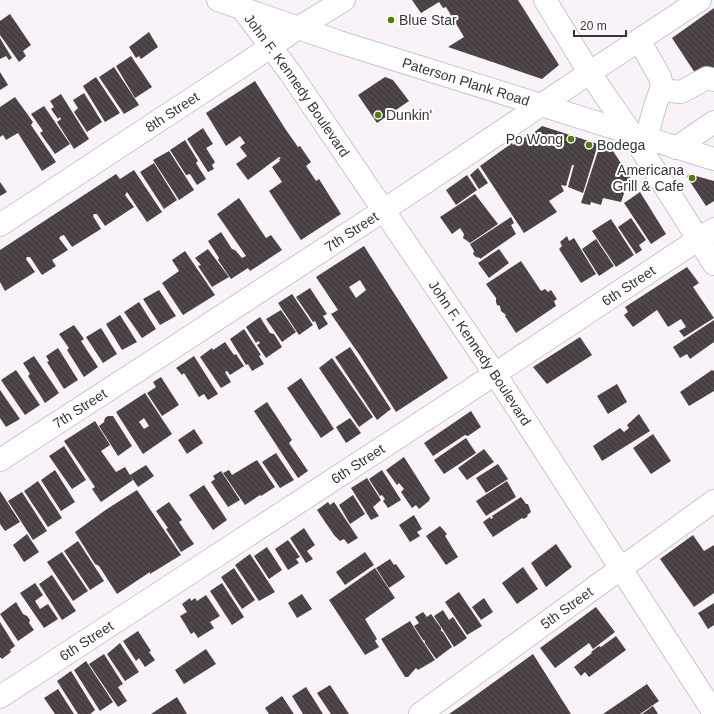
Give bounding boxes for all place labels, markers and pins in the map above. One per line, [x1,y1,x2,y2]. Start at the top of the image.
place label: Blue Star [399,12,457,28]
marker: Blue Star [386,15,396,25]
place label: Dunkin' [386,107,432,123]
marker: Dunkin' [373,110,383,120]
place label: Po Wong [506,131,563,147]
marker: Po Wong [566,134,576,144]
place label: Bodega [597,137,645,153]
marker: Bodega [584,140,594,150]
place label: Americana Grill & Cafe [612,162,684,194]
marker: Americana Grill & Cafe [687,173,697,183]

